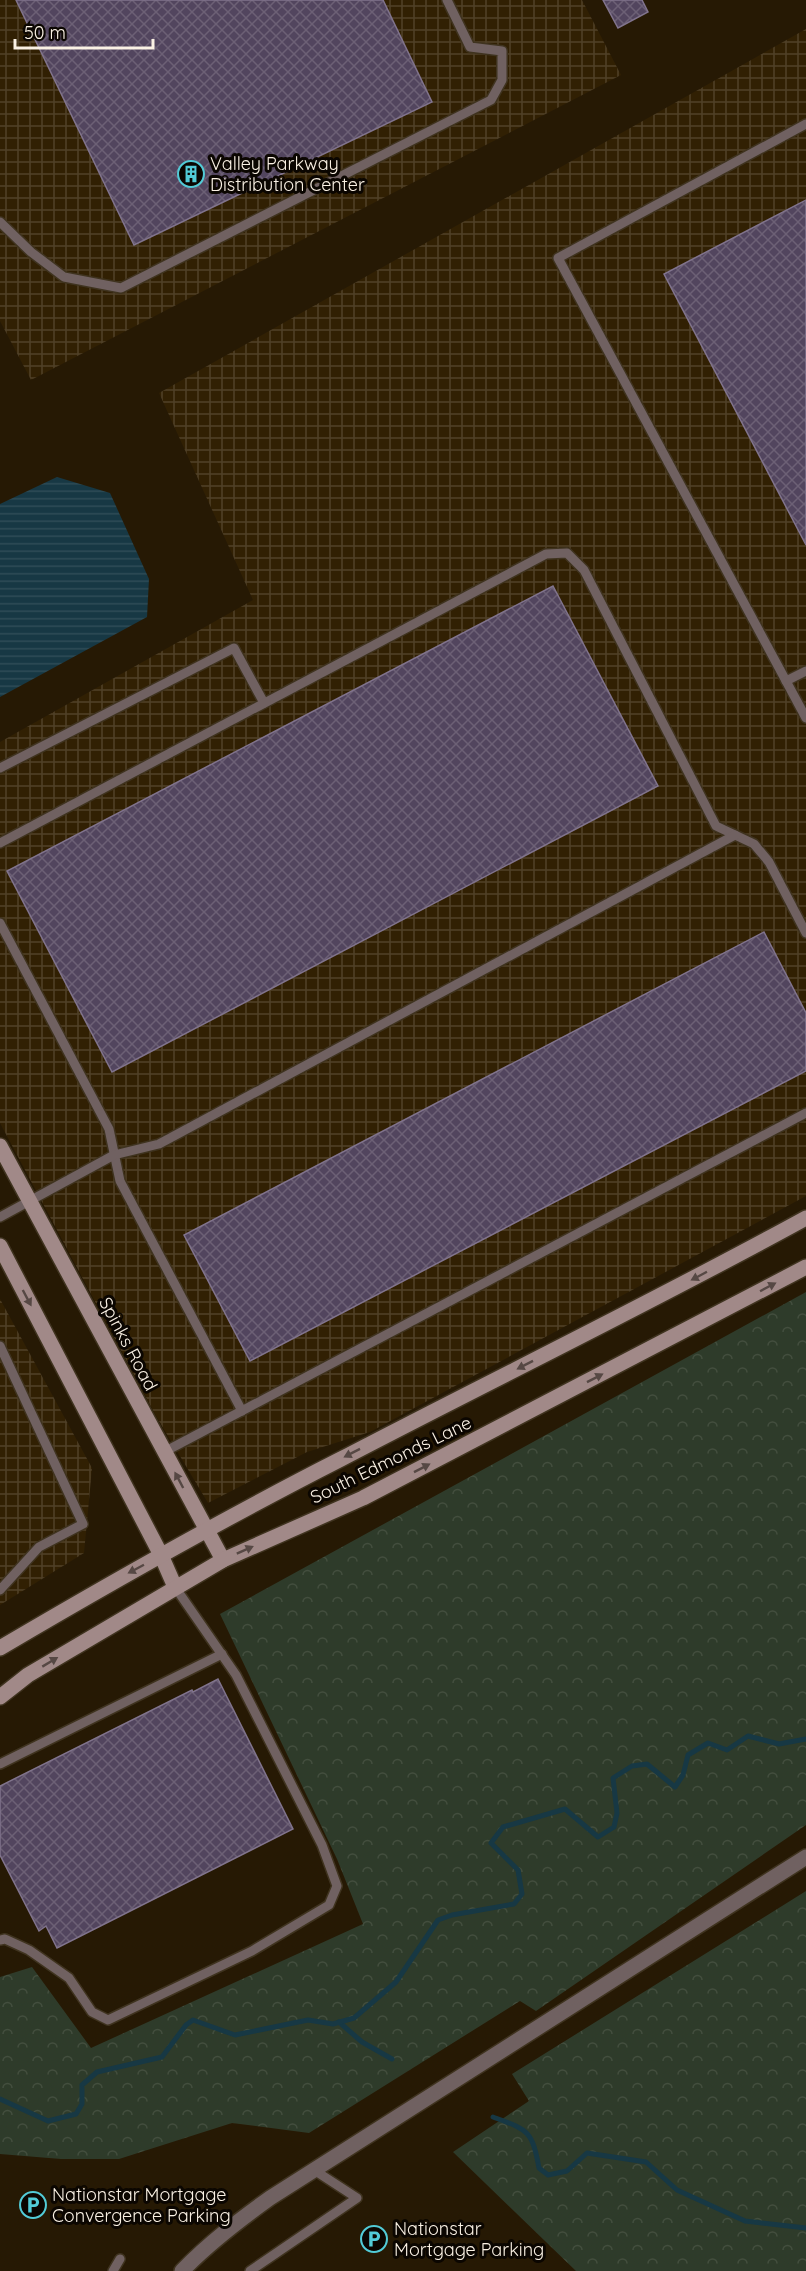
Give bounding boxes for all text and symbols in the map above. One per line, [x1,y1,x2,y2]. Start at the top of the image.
scale bar [15,12,153,50]
text: 50 m [24,21,66,44]
place label: Valley Parkway Distribution Center [210,152,365,196]
building icon: Valley Parkway Distribution Center [176,159,206,189]
one-way arrow [690,1271,707,1281]
one-way arrow [759,1282,776,1292]
one-way arrow [22,1290,32,1307]
street label: Spinks Road [94,1293,163,1395]
one-way arrow [517,1360,534,1370]
one-way arrow [587,1373,604,1383]
street label: South Edmonds Lane [306,1411,475,1509]
one-way arrow [343,1448,360,1458]
one-way arrow [413,1463,431,1473]
one-way arrow [174,1471,183,1488]
one-way arrow [237,1546,254,1555]
one-way arrow [127,1564,144,1574]
one-way arrow [42,1657,58,1668]
place label: Nationstar Mortgage Convergence Parking [52,2183,231,2227]
parking icon: Nationstar Mortgage Convergence Parking [18,2190,48,2220]
place label: Nationstar Mortgage Parking [394,2217,544,2261]
parking icon: Nationstar Mortgage Parking [359,2224,389,2254]

